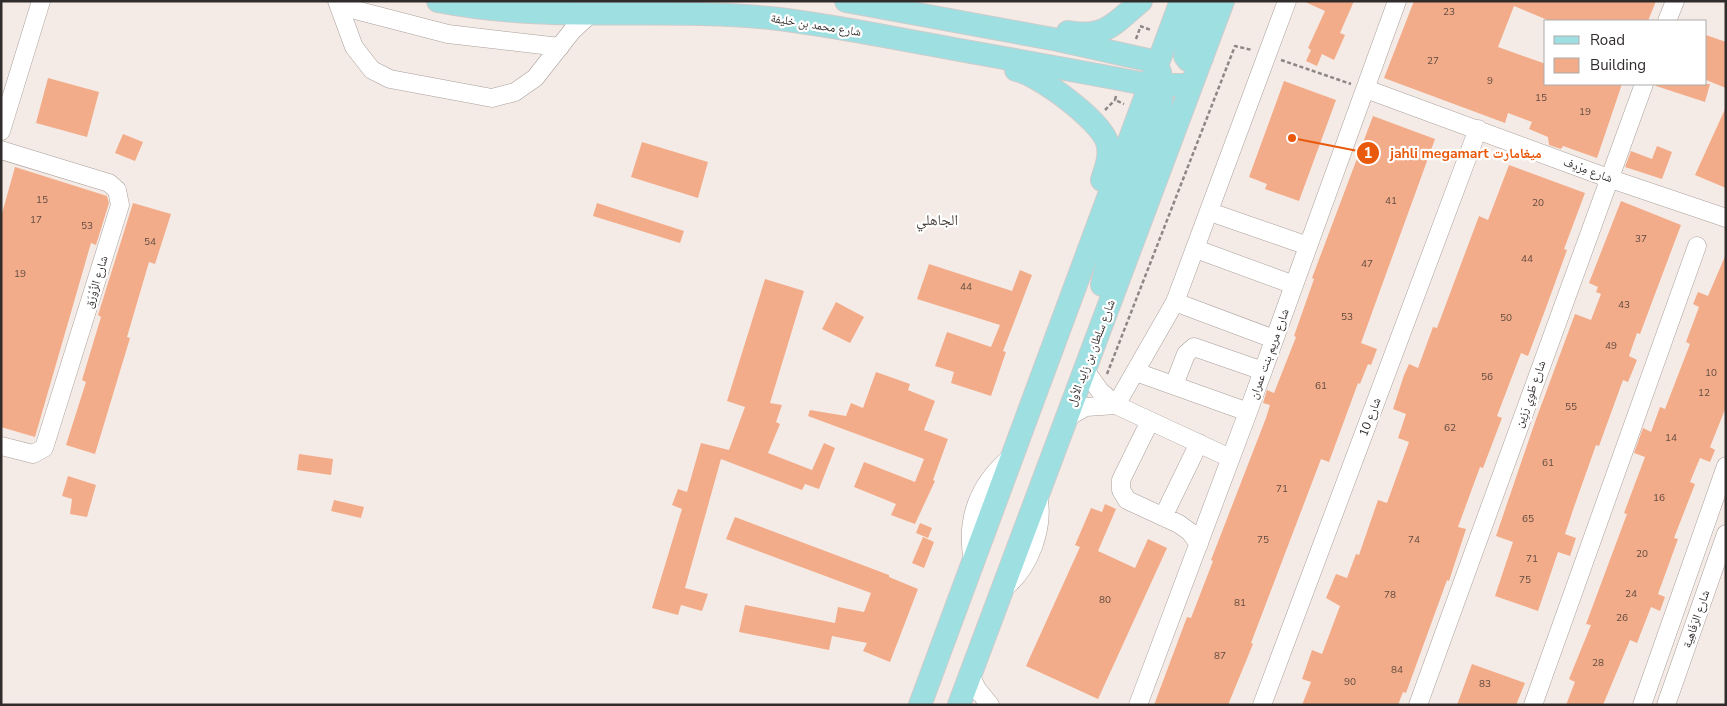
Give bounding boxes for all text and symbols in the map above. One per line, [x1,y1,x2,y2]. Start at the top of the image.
house number: 23 [1443,5,1455,19]
street label: شارع محمد بن خليفة [770,10,863,40]
legend [1544,20,1707,85]
text: Road [1590,30,1625,50]
house number: 27 [1427,54,1439,68]
text: Building [1590,55,1646,75]
house number: 9 [1487,74,1493,88]
house number: 15 [1535,91,1547,105]
house number: 19 [1579,105,1591,119]
callout: jahli megamart ميغامارت [1355,139,1552,168]
text: 1 [1363,143,1373,163]
text: jahli megamart ميغامارت [1389,144,1542,163]
street label: شارع مِرْدِف [1561,154,1615,186]
house number: 15 [36,193,48,207]
house number: 41 [1385,194,1397,208]
house number: 20 [1532,196,1544,210]
district label: الجاهلي [916,210,958,232]
house number: 17 [30,213,42,227]
house number: 53 [81,219,93,233]
house number: 37 [1635,232,1647,246]
house number: 54 [144,235,156,249]
house number: 44 [1521,252,1533,266]
street label: شارع الزَّوْرَق [80,254,112,310]
house number: 47 [1361,257,1373,271]
house number: 19 [14,267,26,281]
house number: 44 [960,280,972,294]
street label: شارع سلطان بن زايد الأول [1063,297,1119,409]
house number: 43 [1618,298,1630,312]
street label: شارع مريم بنت عمران [1245,306,1293,401]
house number: 53 [1341,310,1353,324]
house number: 50 [1500,311,1512,325]
house number: 49 [1605,339,1617,353]
street label: شارع طَوِي رَزِين [1510,358,1552,430]
house number: 10 [1705,366,1717,380]
house number: 56 [1481,370,1493,384]
house number: 61 [1315,379,1327,393]
house number: 12 [1698,386,1710,400]
street label: شارع 10 [1355,395,1385,439]
house number: 55 [1565,400,1577,414]
house number: 62 [1444,421,1456,435]
house number: 14 [1665,431,1677,445]
house number: 61 [1542,456,1554,470]
house number: 71 [1276,482,1288,496]
house number: 16 [1653,491,1665,505]
house number: 65 [1522,512,1534,526]
house number: 75 [1257,533,1269,547]
house number: 74 [1408,533,1420,547]
house number: 20 [1636,547,1648,561]
house number: 71 [1526,552,1538,566]
house number: 75 [1519,573,1531,587]
house number: 24 [1625,587,1637,601]
house number: 78 [1384,588,1396,602]
street label: شارع الرَفَاهِية [1679,588,1713,650]
house number: 80 [1099,593,1111,607]
house number: 81 [1234,596,1246,610]
house number: 26 [1616,611,1628,625]
house number: 87 [1214,649,1226,663]
house number: 28 [1592,656,1604,670]
house number: 84 [1391,663,1403,677]
house number: 90 [1344,675,1356,689]
house number: 83 [1479,677,1491,691]

